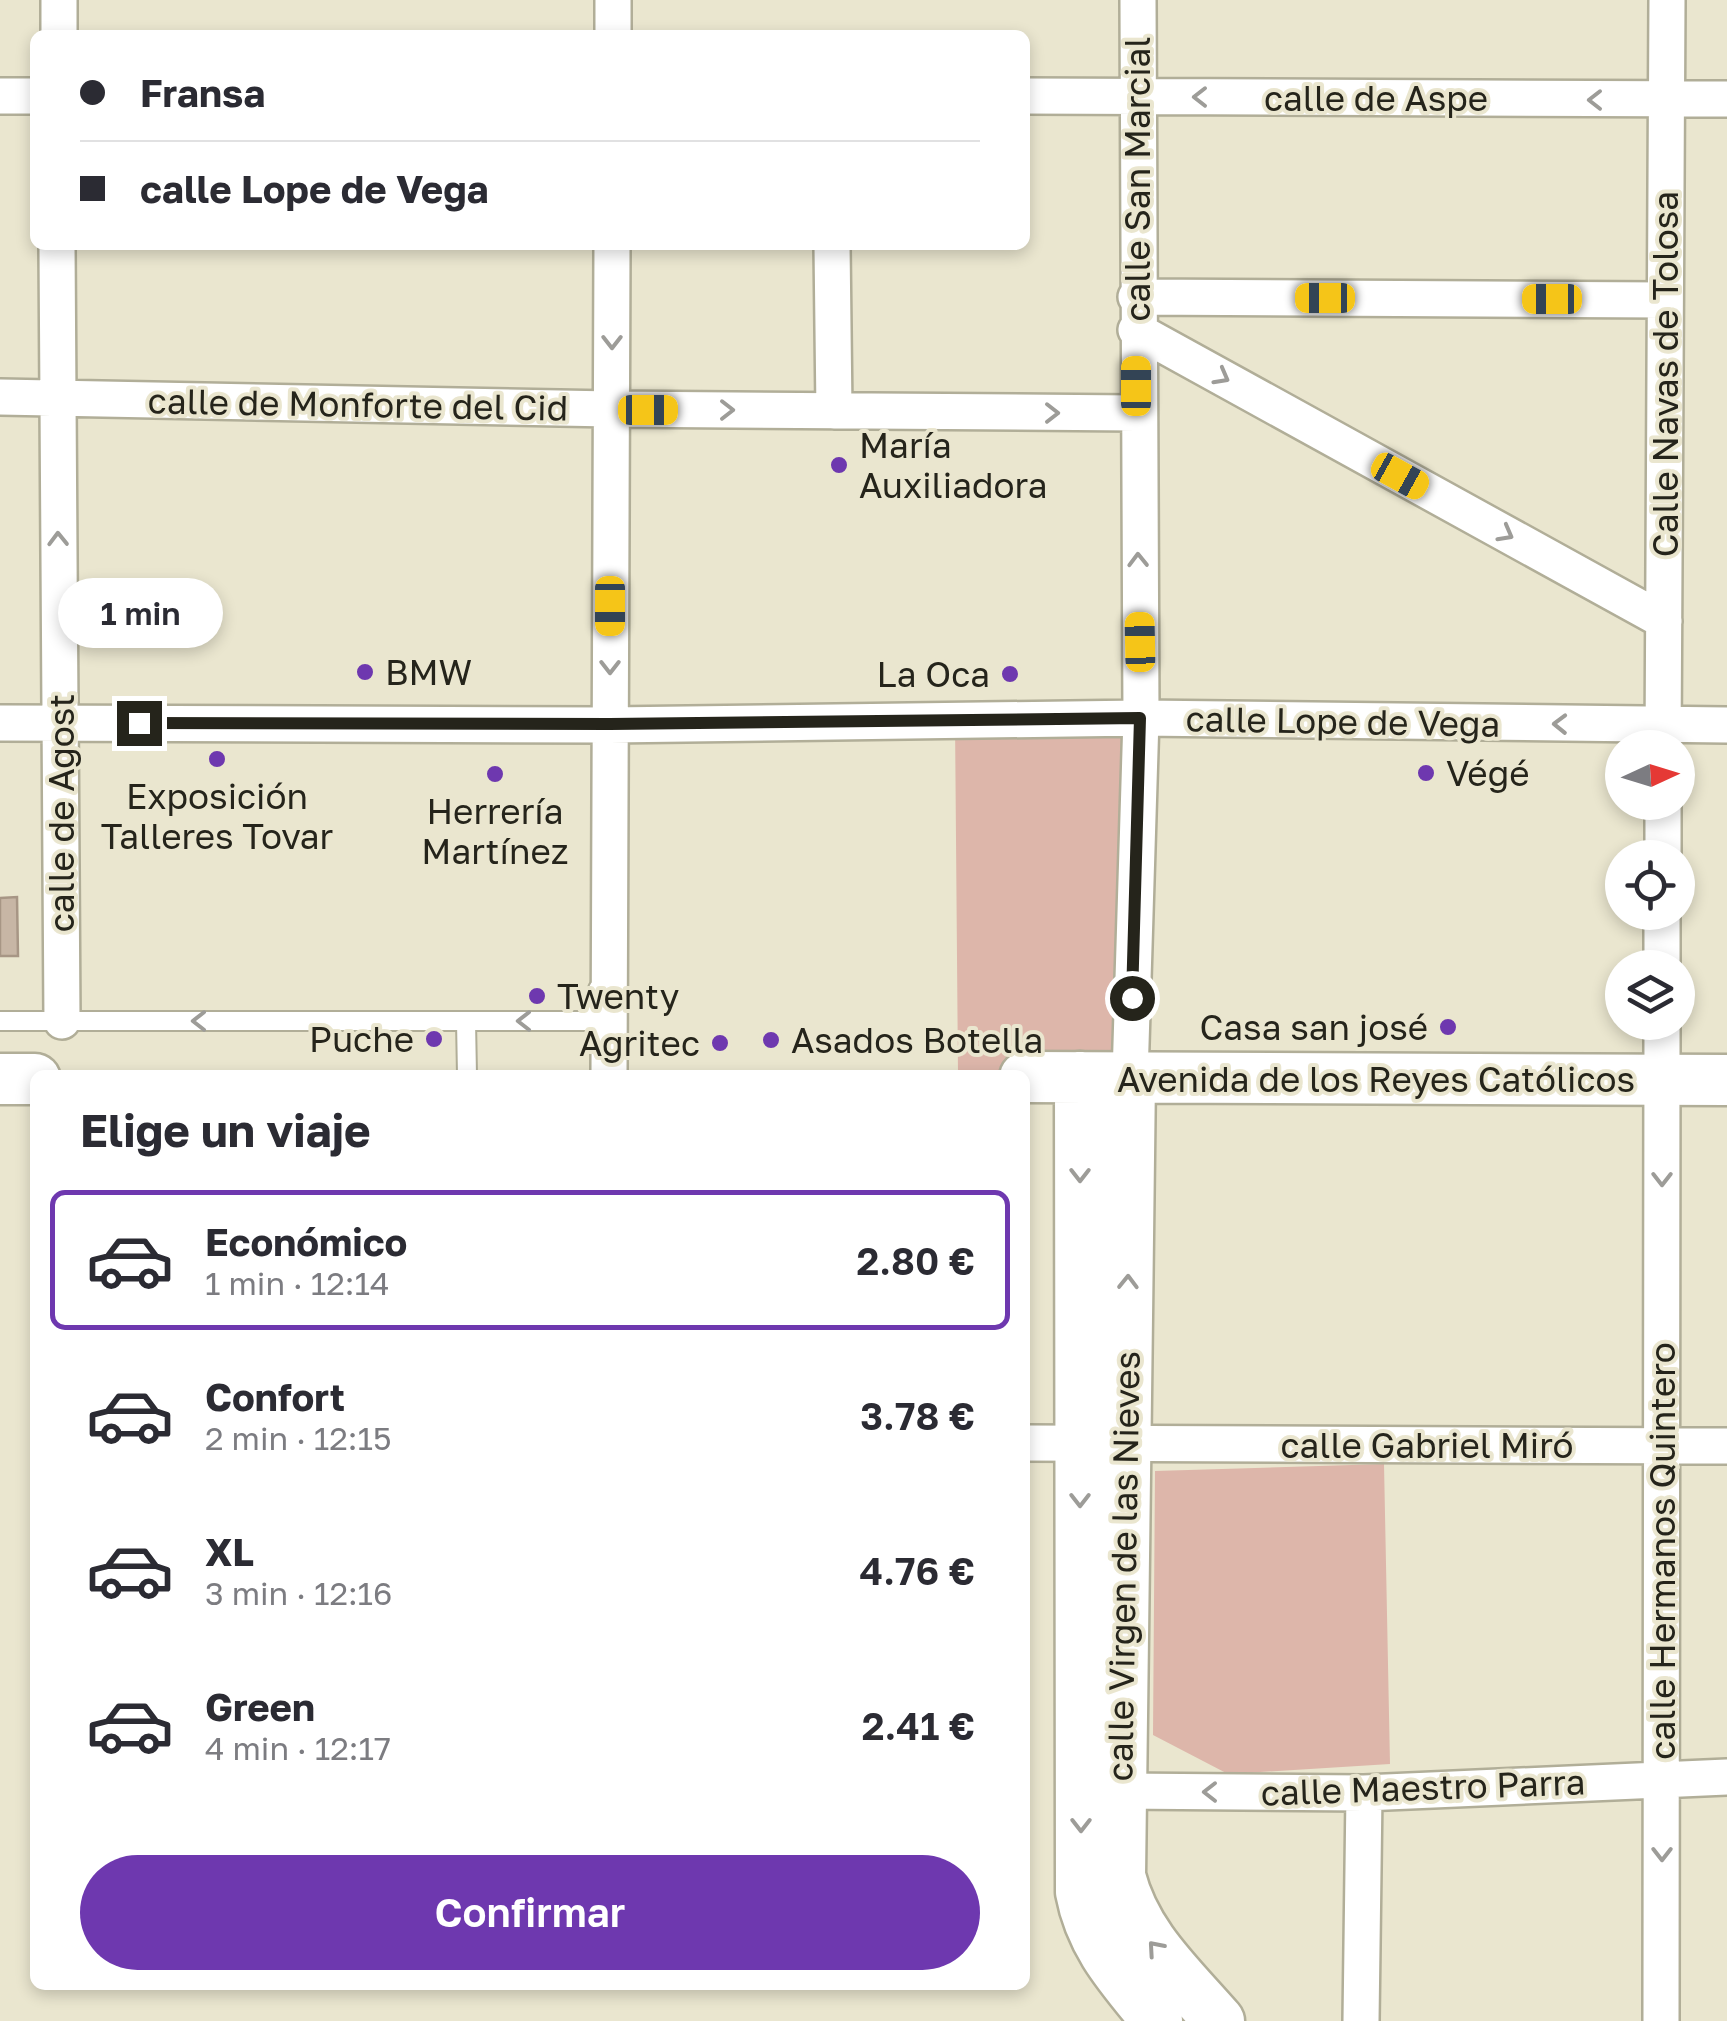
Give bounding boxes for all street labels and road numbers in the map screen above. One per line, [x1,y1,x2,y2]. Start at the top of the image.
street label: calle San Marcial [1116,36,1158,322]
street label: calle de Aspe [1264,77,1488,119]
street label: Calle Navas de Tolosa [1644,191,1686,557]
street label: calle de Monforte del Cid [147,379,569,429]
street label: calle de Agost [40,694,82,932]
street label: calle Lope de Vega [1185,697,1501,745]
street label: Avenida de los Reyes Católicos [1117,1058,1635,1100]
street label: calle Hermanos Quintero [1641,1342,1683,1760]
street label: calle Virgen de las Nieves [1098,1350,1148,1782]
street label: calle Gabriel Miró [1281,1424,1574,1466]
street label: calle Maestro Parra [1260,1760,1586,1814]

